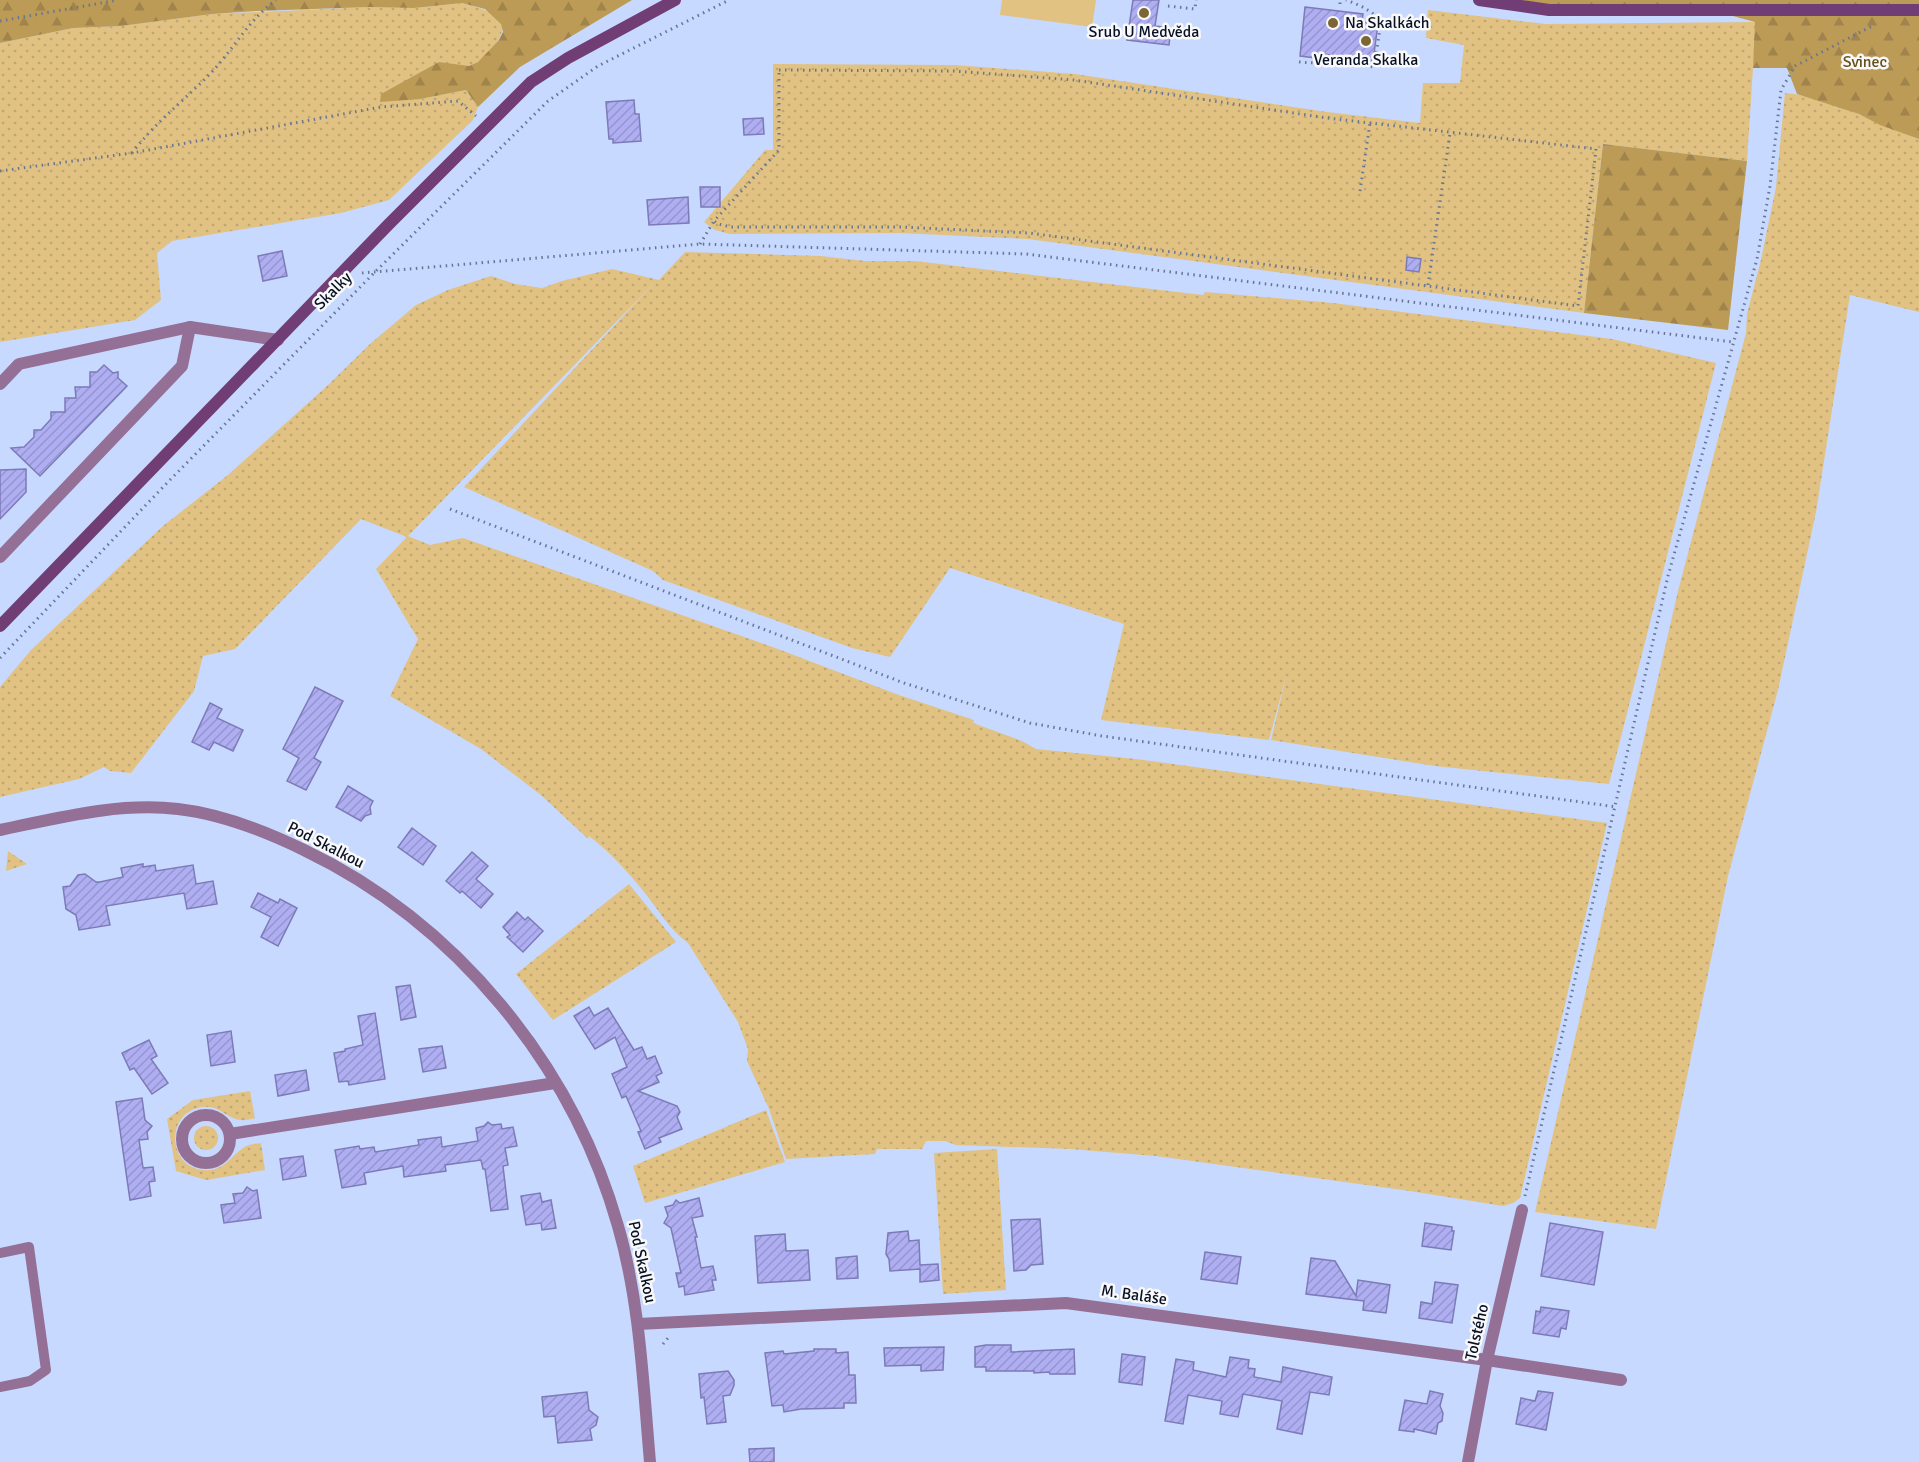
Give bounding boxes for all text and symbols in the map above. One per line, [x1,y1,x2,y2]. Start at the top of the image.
marker: Srub U Medvěda [1137,6,1151,20]
place label: Na Skalkách [1345,13,1430,33]
marker: Na Skalkách [1326,16,1340,30]
place label: Srub U Medvěda [1089,22,1199,42]
marker: Veranda Skalka [1359,34,1373,48]
place label: Veranda Skalka [1314,50,1418,70]
park label: Svinec [1843,52,1887,72]
street label: Skalky [310,268,356,314]
street label: Pod Skalkou [284,817,368,873]
street label: Pod Skalkou [624,1219,660,1305]
street label: M. Baláše [1100,1280,1168,1310]
street label: Tolstého [1461,1302,1493,1362]

